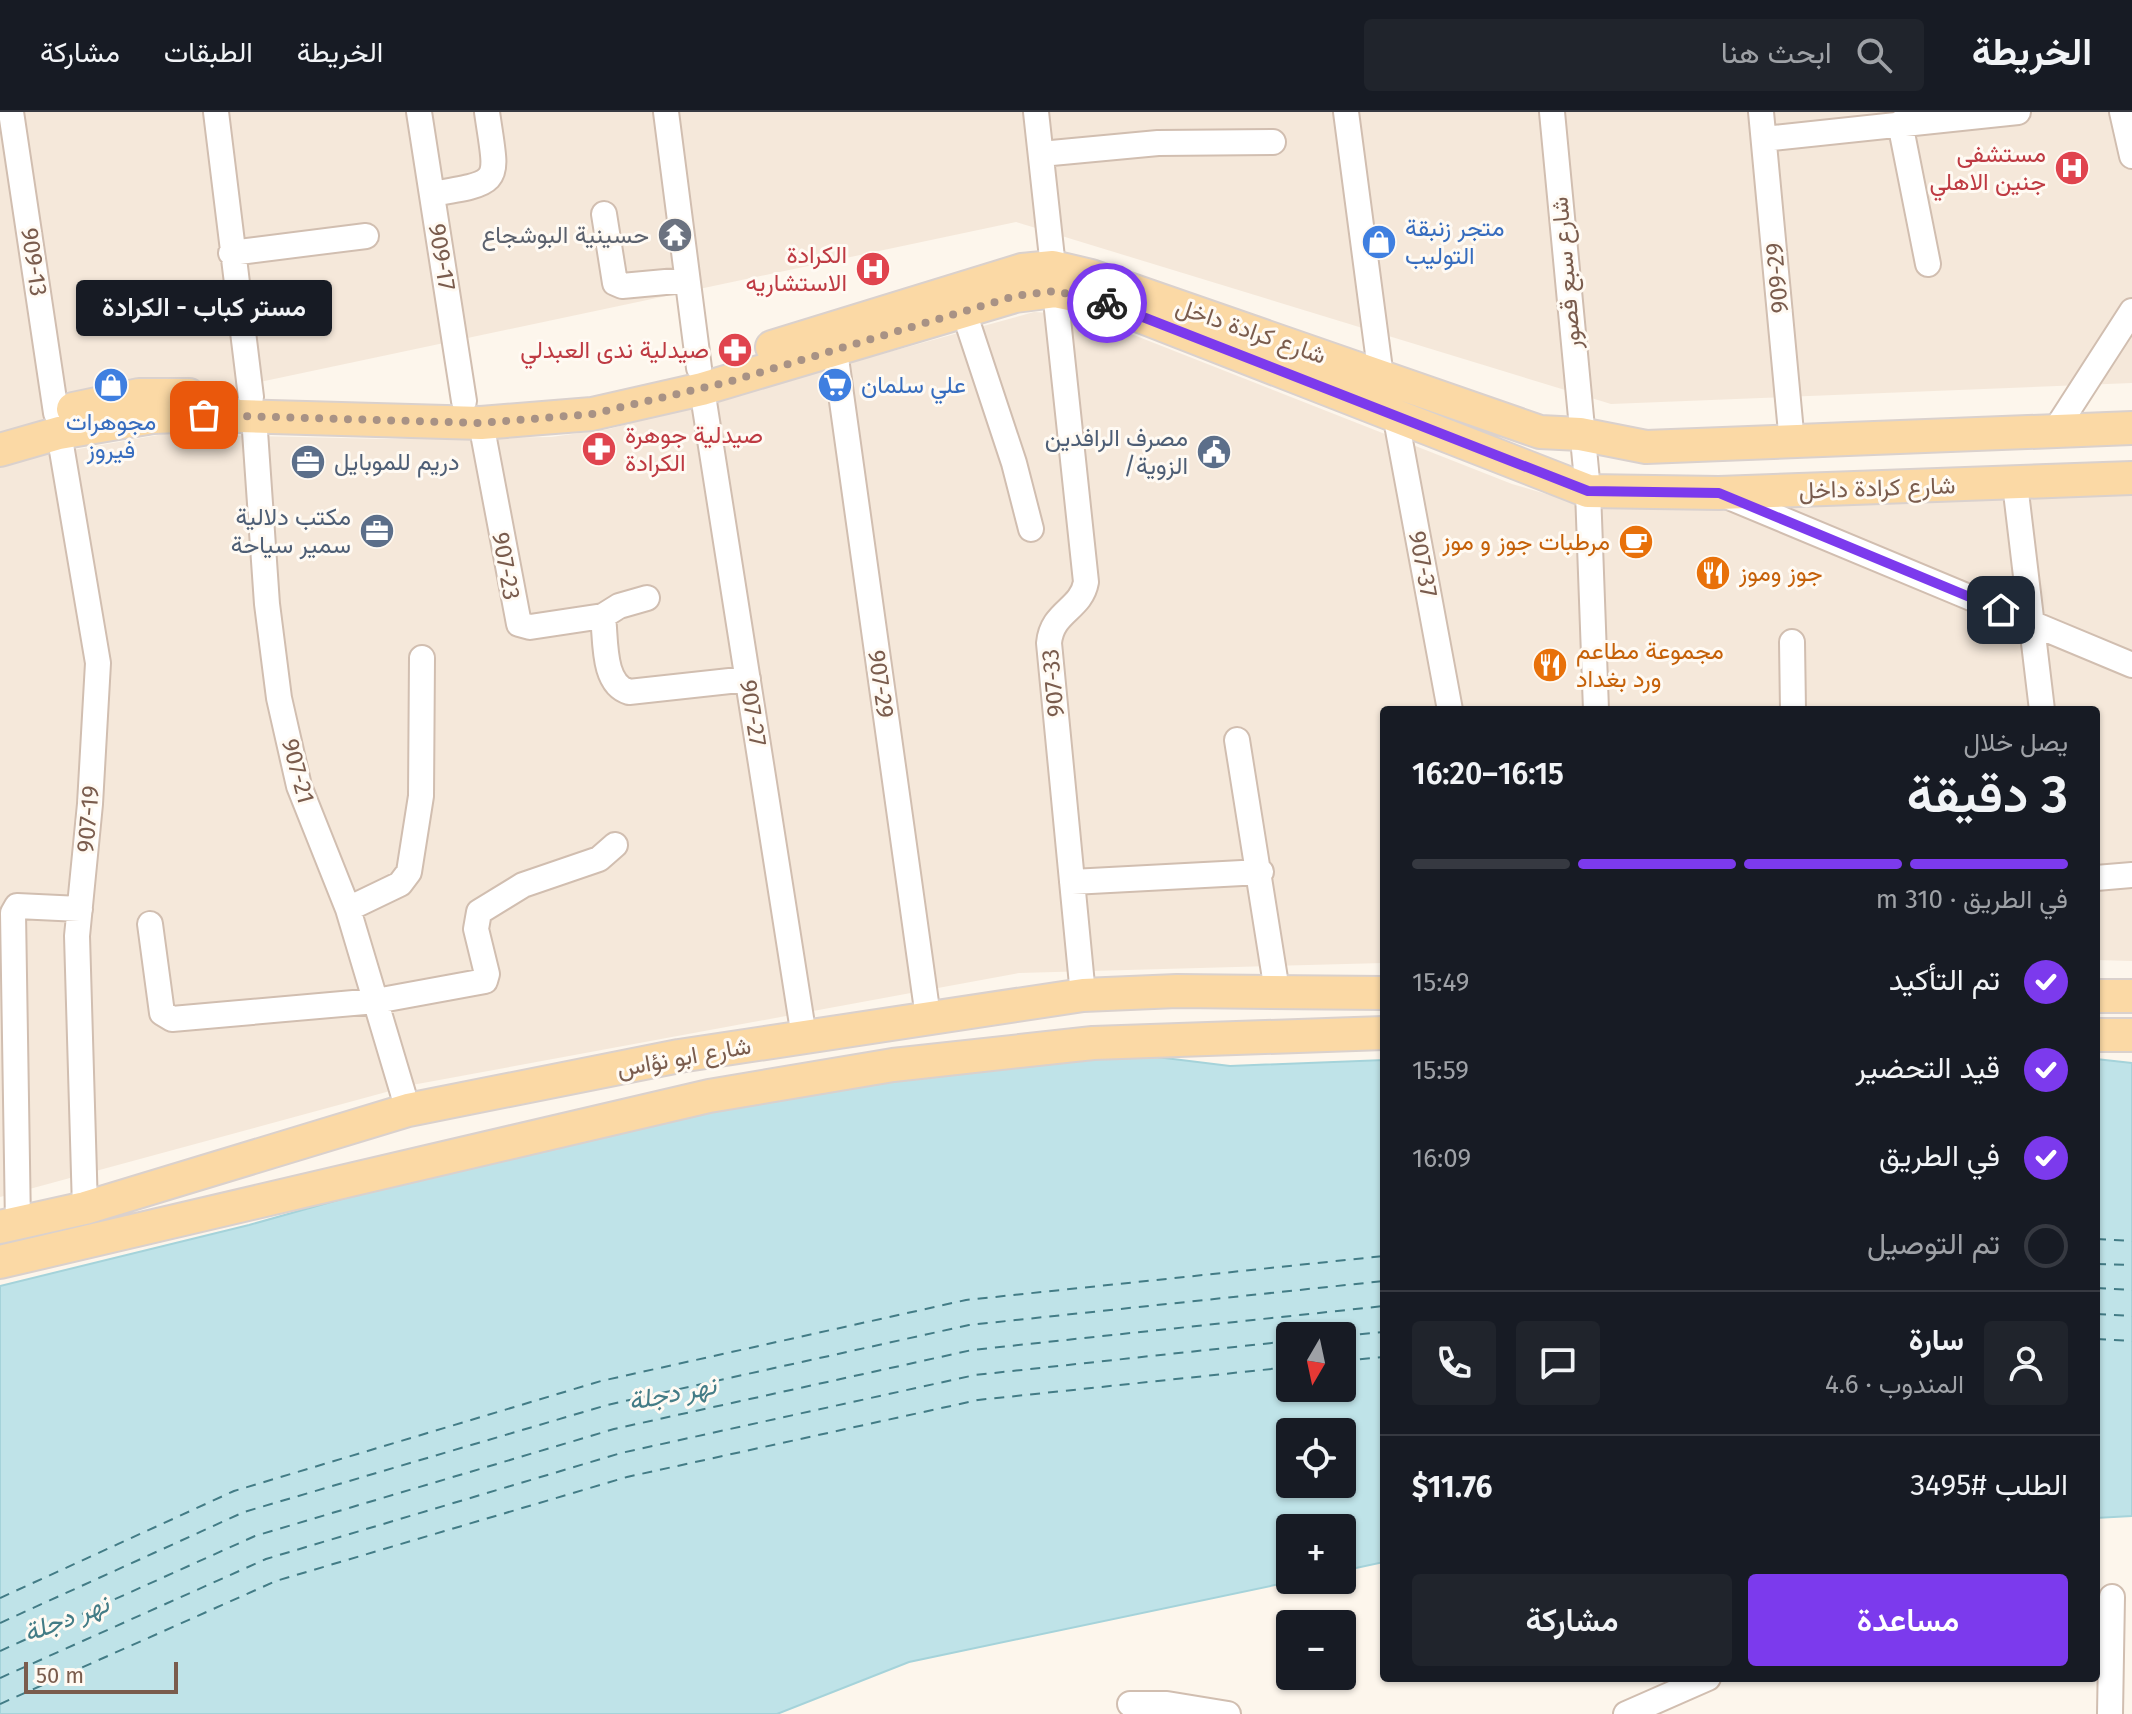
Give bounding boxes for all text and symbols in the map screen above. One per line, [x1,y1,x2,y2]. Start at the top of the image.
search box [1364,19,1924,91]
text: الخريطة [1972,29,2092,75]
icon: search [1852,33,1896,77]
text: ابحث هنا [1721,35,1832,71]
text: مشاركة [40,36,120,69]
text: الطبقات [164,36,253,69]
text: الخريطة [297,36,383,69]
place label: مستشفى جنين الاهلي [1930,140,2046,201]
hospital icon: مستشفى جنين الاهلي [2053,149,2091,187]
street label: شارع سبع قصور [1545,195,1590,352]
place label: متجر زنبقة التوليب [1405,214,1505,271]
temple icon: حسينية البوشجاع [656,216,694,254]
place label: حسينية البوشجاع [482,221,649,251]
street label: 909-17 [423,222,461,292]
shop icon: متجر زنبقة التوليب [1360,223,1398,261]
street label: 909-13 [15,226,53,298]
place label: الكرادة الاستشاريه [746,241,847,298]
street label: 909-29 [1760,242,1794,314]
hospital icon: الكرادة الاستشاريه [854,250,892,288]
courier [1067,263,1147,343]
callout: مستر كباب - الكرادة [76,279,332,335]
icon: bike [1085,281,1129,325]
text: مستر كباب - الكرادة [102,292,306,323]
street label: شارع كرادة داخل [1172,292,1330,372]
pharmacy icon: صيدلية ندى العبدلي [716,331,754,369]
place label: صيدلية ندى العبدلي [520,336,709,369]
shop icon: مجوهرات فيروز [92,366,130,404]
supermarket icon: علي سلمان [816,366,854,404]
place label: علي سلمان [861,371,966,404]
pin [170,381,238,449]
icon: bag [182,393,226,437]
place label: مجوهرات فيروز [66,408,156,465]
place label: صيدلية جوهرة الكرادة [625,421,763,478]
place label: مصرف الرافدين /الزوية [1045,424,1188,481]
pharmacy icon: صيدلية جوهرة الكرادة [580,430,618,468]
public building icon: مصرف الرافدين /الزوية [1195,433,1233,471]
office icon: دريم للموبايل [289,443,327,481]
place label: دريم للموبايل [334,448,459,478]
street label: شارع كرادة داخل [1798,471,1956,507]
place label: مكتب دلالية سمير سياحة [231,503,351,560]
office icon: مكتب دلالية سمير سياحة [358,512,396,550]
cafe icon: مرطبات جوز و موز [1617,523,1655,561]
street label: 907-37 [1403,528,1443,600]
place label: مرطبات جوز و موز [1441,528,1610,557]
street label: 907-23 [486,530,526,602]
restaurant icon: جوز وموز [1694,554,1732,592]
place label: جوز وموز [1738,559,1823,588]
pin [1967,576,2035,644]
icon: home [1979,588,2023,632]
place label: مجموعة مطاعم ورد بغداد [1576,637,1724,694]
restaurant icon: مجموعة مطاعم ورد بغداد [1531,646,1569,684]
street label: 907-29 [862,648,900,720]
street label: 907-33 [1036,648,1070,718]
street label: 907-27 [734,678,772,748]
text: يصل خلال [1964,727,2068,758]
street label: 907-21 [276,735,320,807]
text: 16:15–16:20 [1412,756,1564,792]
text: 3 دقيقة [1906,763,2068,826]
street label: 907-19 [71,784,105,854]
text: في الطريق · 310 m [1876,884,2068,915]
icon: check [2024,960,2068,1004]
text: تم التأكيد [1889,962,2000,998]
text: 15:49 [1412,967,1469,998]
street label: شارع ابو نؤاس [615,1031,754,1085]
icon: check [2024,1048,2068,1092]
text: قيد التحضير [1855,1050,2000,1086]
text: 15:59 [1412,1055,1469,1086]
icon: check [2024,1136,2068,1180]
text: في الطريق [1879,1138,2000,1174]
text: 16:09 [1412,1143,1471,1174]
text: تم التوصيل [1867,1226,2000,1262]
button: phone [1412,1321,1496,1405]
button: chat [1516,1321,1600,1405]
button: person [1984,1321,2068,1405]
north arrow [1276,1322,1356,1402]
map controls [1276,1322,1356,1690]
text: سارة [1909,1322,1964,1358]
text: المندوب · 4.6 [1825,1369,1964,1400]
water label: نهر دجلة [626,1370,720,1417]
button: locate [1276,1418,1356,1498]
text: الطلب #3495 [1910,1467,2068,1503]
text: $11.76 [1412,1469,1492,1505]
button: + [1276,1514,1356,1594]
button: مشاركة [1412,1574,1732,1666]
button: مساعدة [1748,1574,2068,1666]
water label: نهر دجلة [19,1588,115,1649]
button: − [1276,1610,1356,1690]
scale bar [24,1658,178,1694]
text: 50 m [36,1662,84,1689]

